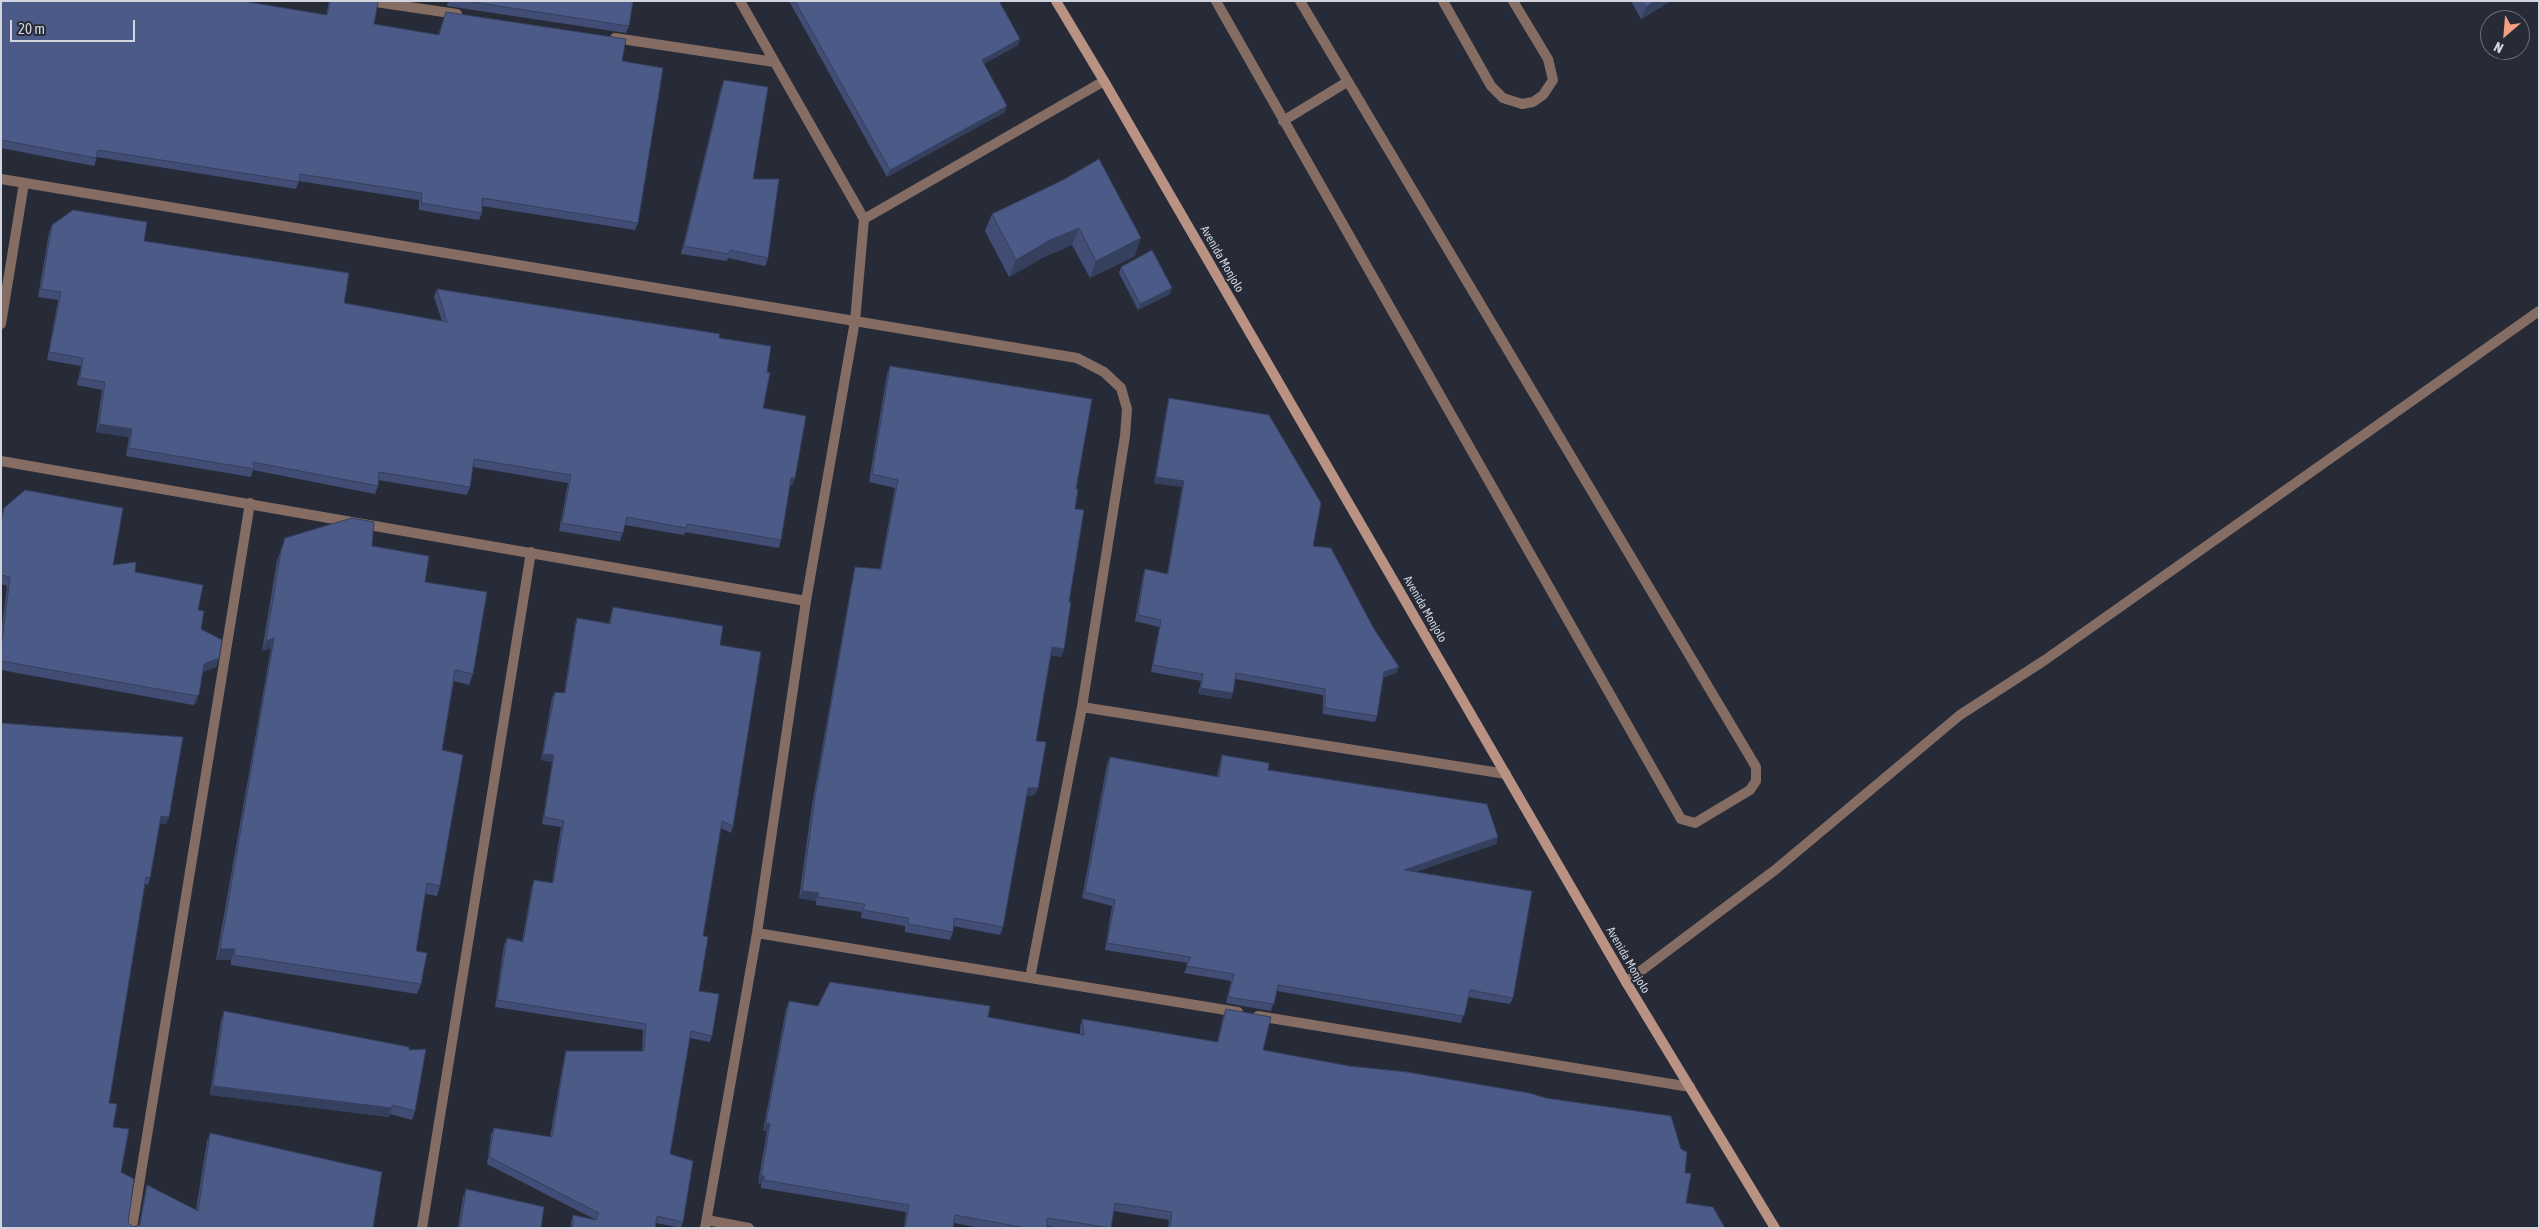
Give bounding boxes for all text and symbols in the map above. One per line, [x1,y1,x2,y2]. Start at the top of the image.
scale bar [12,10,138,42]
north arrow [2480,10,2530,60]
text: 20 m [18,20,45,37]
text: N [2491,38,2506,56]
street label: Avenida Monjolo [1197,223,1247,295]
street label: Avenida Monjolo [1400,573,1450,645]
street label: Avenida Monjolo [1603,924,1653,996]

